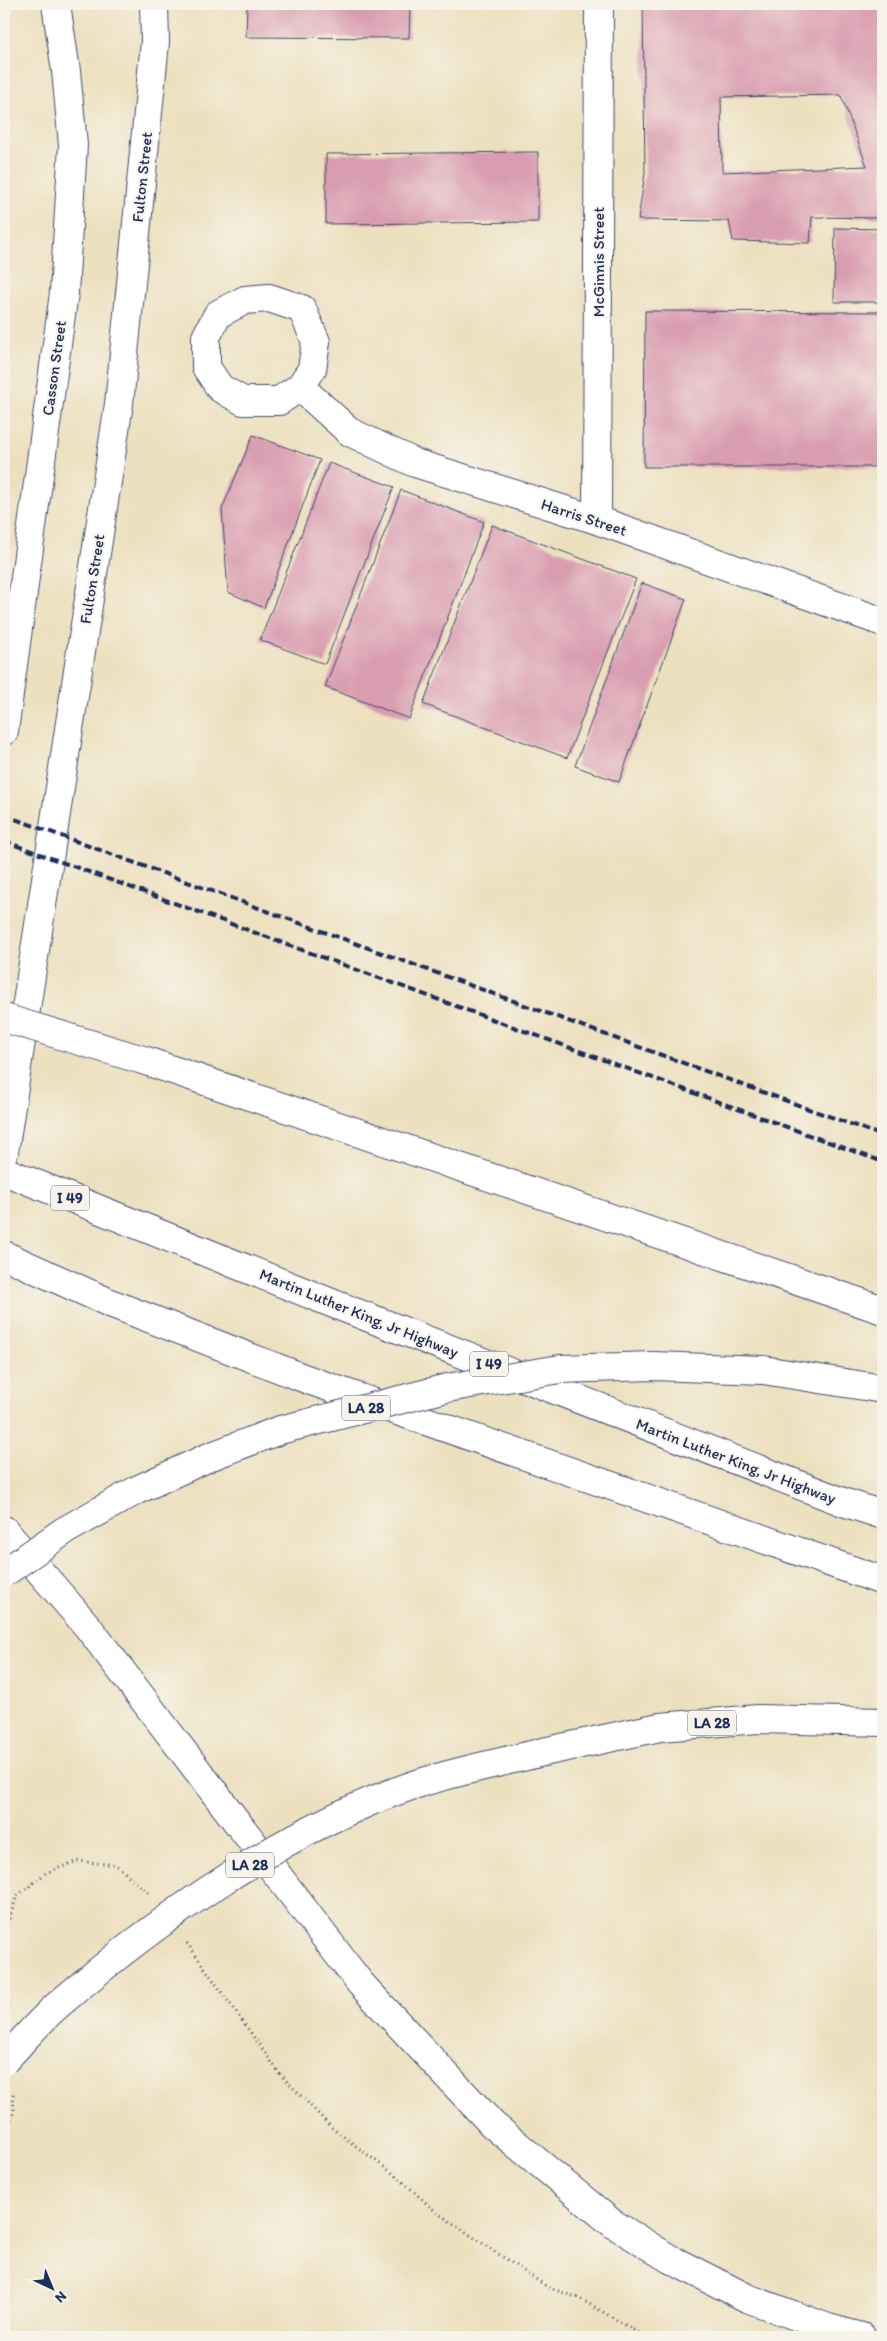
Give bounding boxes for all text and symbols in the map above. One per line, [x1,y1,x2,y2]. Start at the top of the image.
street label: Fulton Street [128,131,156,223]
street label: McGinnis Street [589,207,608,317]
street label: Casson Street [38,319,70,417]
street label: Harris Street [539,494,629,540]
street label: Fulton Street [76,533,108,625]
road number: I 49 [51,1186,89,1210]
street label: Martin Luther King, Jr Highway [257,1264,462,1362]
road number: I 49 [470,1352,508,1376]
road number: LA 28 [342,1396,390,1420]
street label: Martin Luther King, Jr Highway [633,1414,839,1508]
road number: LA 28 [688,1710,736,1736]
road number: LA 28 [226,1852,274,1878]
north arrow [28,2264,78,2314]
text: N [51,2288,70,2306]

